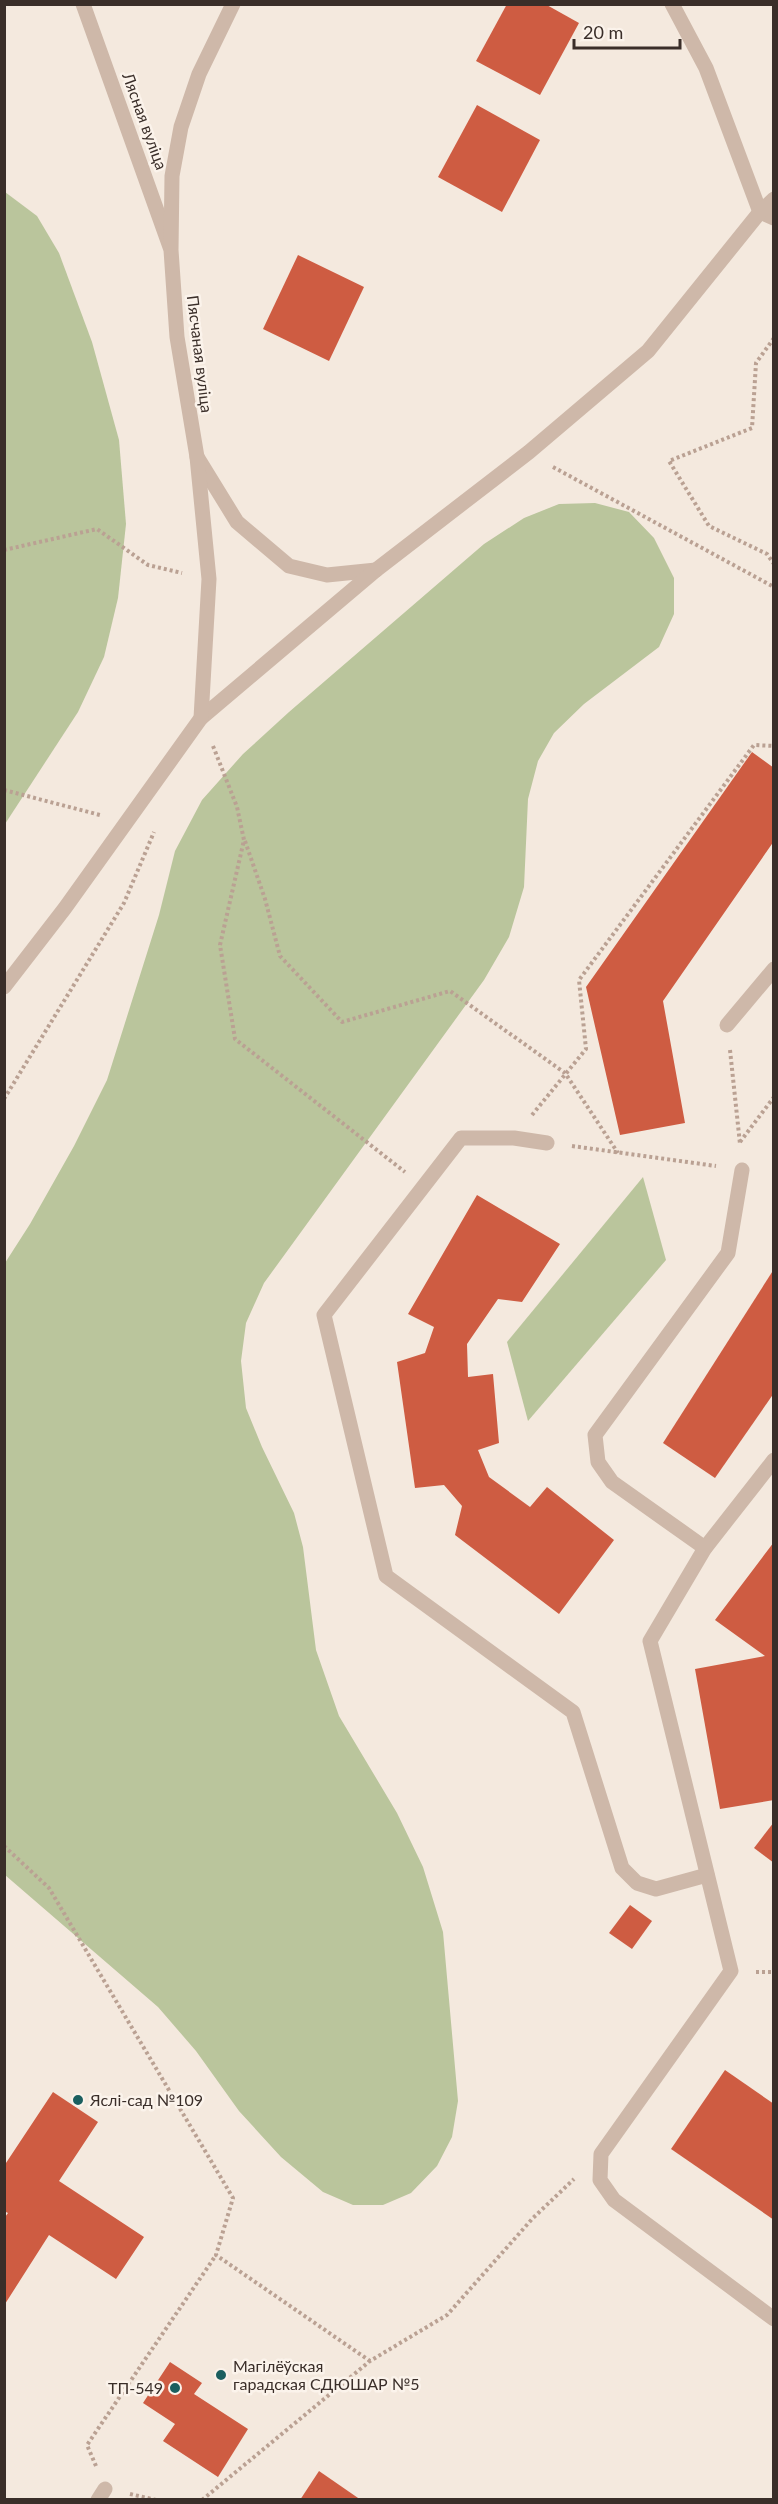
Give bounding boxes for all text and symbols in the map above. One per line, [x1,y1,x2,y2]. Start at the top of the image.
scale bar [574,12,680,50]
text: 20 m [583,21,623,43]
street label: Лясная вуліца [119,69,172,172]
street label: Пясчаная вуліца [184,294,217,414]
place label: Яслі-сад №109 [89,2090,203,2109]
marker: Яслі-сад №109 [71,2093,85,2107]
place label: Магілёўская гарадская СДЮШАР №5 [233,2356,419,2393]
marker: Магілёўская гарадская СДЮШАР №5 [214,2368,228,2382]
place label: ТП-549 [108,2378,163,2397]
marker: ТП-549 [168,2381,182,2395]

